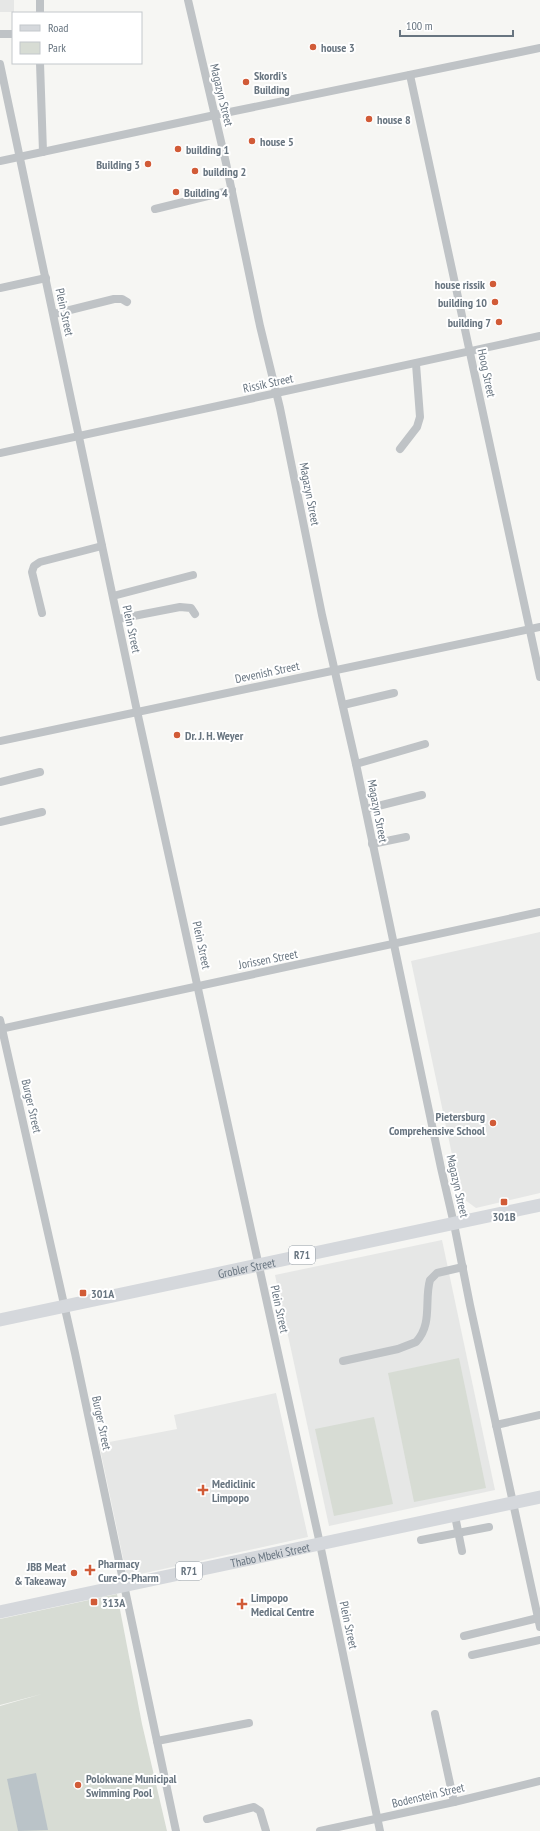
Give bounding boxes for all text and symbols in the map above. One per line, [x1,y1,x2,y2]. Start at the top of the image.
legend [12,12,142,64]
scale bar [400,12,513,38]
text: 100 m [406,18,433,33]
text: Road [48,20,68,35]
text: Park [48,40,66,55]
place label: house 3 [321,40,355,55]
marker: house 3 [308,42,318,52]
street label: Magazyn Street [207,62,237,128]
place label: Skordi's Building [254,68,290,97]
marker: Skordi's Building [241,77,251,87]
place label: house 8 [377,112,411,127]
marker: house 8 [364,114,374,124]
place label: house 5 [260,134,294,149]
marker: house 5 [247,136,257,146]
place label: building 1 [186,142,229,157]
marker: building 1 [173,144,183,154]
place label: Building 3 [96,157,140,172]
marker: Building 3 [143,159,153,169]
place label: building 2 [203,164,246,179]
marker: building 2 [190,166,200,176]
place label: Building 4 [184,185,228,200]
marker: Building 4 [171,187,181,197]
place label: house rissik [435,277,485,292]
marker: house rissik [488,279,498,289]
street label: Plein Street [53,287,78,338]
place label: building 10 [438,295,487,310]
marker: building 10 [490,297,500,307]
place label: building 7 [448,315,491,330]
marker: building 7 [494,317,504,327]
street label: Hoog Street [475,347,500,399]
street label: Rissik Street [242,370,295,396]
street label: Magazyn Street [297,461,324,527]
street label: Plein Street [120,604,145,655]
street label: Devenish Street [234,658,301,686]
place label: Dr. J. H. Weyer [185,728,244,743]
marker: Dr. J. H. Weyer [172,730,182,740]
street label: Magazyn Street [365,778,392,844]
street label: Plein Street [190,920,215,971]
street label: Jorissen Street [236,946,299,972]
street label: Burger Street [19,1078,46,1135]
place label: Pietersburg Comprehensive School [389,1109,485,1138]
marker: Pietersburg Comprehensive School [488,1118,498,1128]
street label: Magazyn Street [444,1153,473,1219]
marker: 301B [499,1197,509,1207]
place label: 301B [492,1209,516,1224]
road number: R71 [289,1246,315,1264]
street label: Grobler Street [216,1254,277,1281]
street label: Plein Street [268,1284,293,1335]
place label: 301A [91,1286,115,1301]
marker: 301A [78,1288,88,1298]
street label: Burger Street [89,1395,115,1452]
place label: Mediclinic Limpopo [212,1476,256,1505]
marker: Mediclinic Limpopo [197,1484,209,1496]
street label: Thabo Mbeki Street [229,1539,312,1570]
place label: Pharmacy Cure-O-Pharm [98,1556,159,1585]
place label: JBB Meat & Takeaway [14,1559,66,1588]
road number: R71 [176,1562,202,1580]
marker: Pharmacy Cure-O-Pharm [85,1565,95,1575]
marker: JBB Meat & Takeaway [69,1568,79,1578]
place label: Limpopo Medical Centre [251,1590,314,1619]
place label: 313A [102,1595,126,1610]
marker: 313A [89,1597,99,1607]
marker: Limpopo Medical Centre [236,1598,248,1610]
street label: Plein Street [337,1600,362,1651]
place label: Polokwane Municipal Swimming Pool [86,1771,177,1800]
street label: Bodenstein Street [390,1779,466,1811]
marker: Polokwane Municipal Swimming Pool [73,1780,83,1790]

